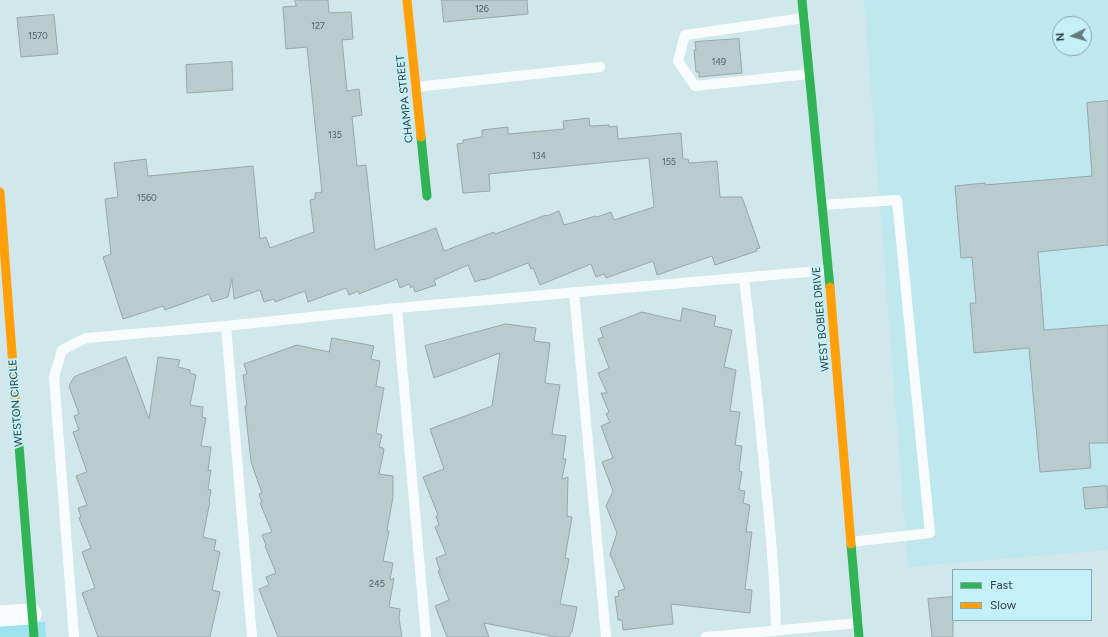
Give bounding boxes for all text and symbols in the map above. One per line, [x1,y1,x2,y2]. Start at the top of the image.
house number: 126 [475,4,489,14]
north arrow [1052,16,1092,56]
house number: 127 [311,21,325,31]
house number: 1570 [28,31,48,41]
text: N [1054,32,1067,42]
street label: CHAMPA STREET [394,54,416,144]
house number: 149 [712,57,726,67]
house number: 135 [328,130,342,140]
house number: 134 [532,151,546,161]
house number: 155 [662,157,676,167]
house number: 1560 [137,193,157,203]
street label: WEST BOBIER DRIVE [810,266,832,372]
street label: WESTON CIRCLE [6,359,26,447]
legend [952,569,1092,621]
text: Fast [990,578,1013,592]
house number: 245 [369,579,385,589]
text: Slow [990,598,1016,612]

